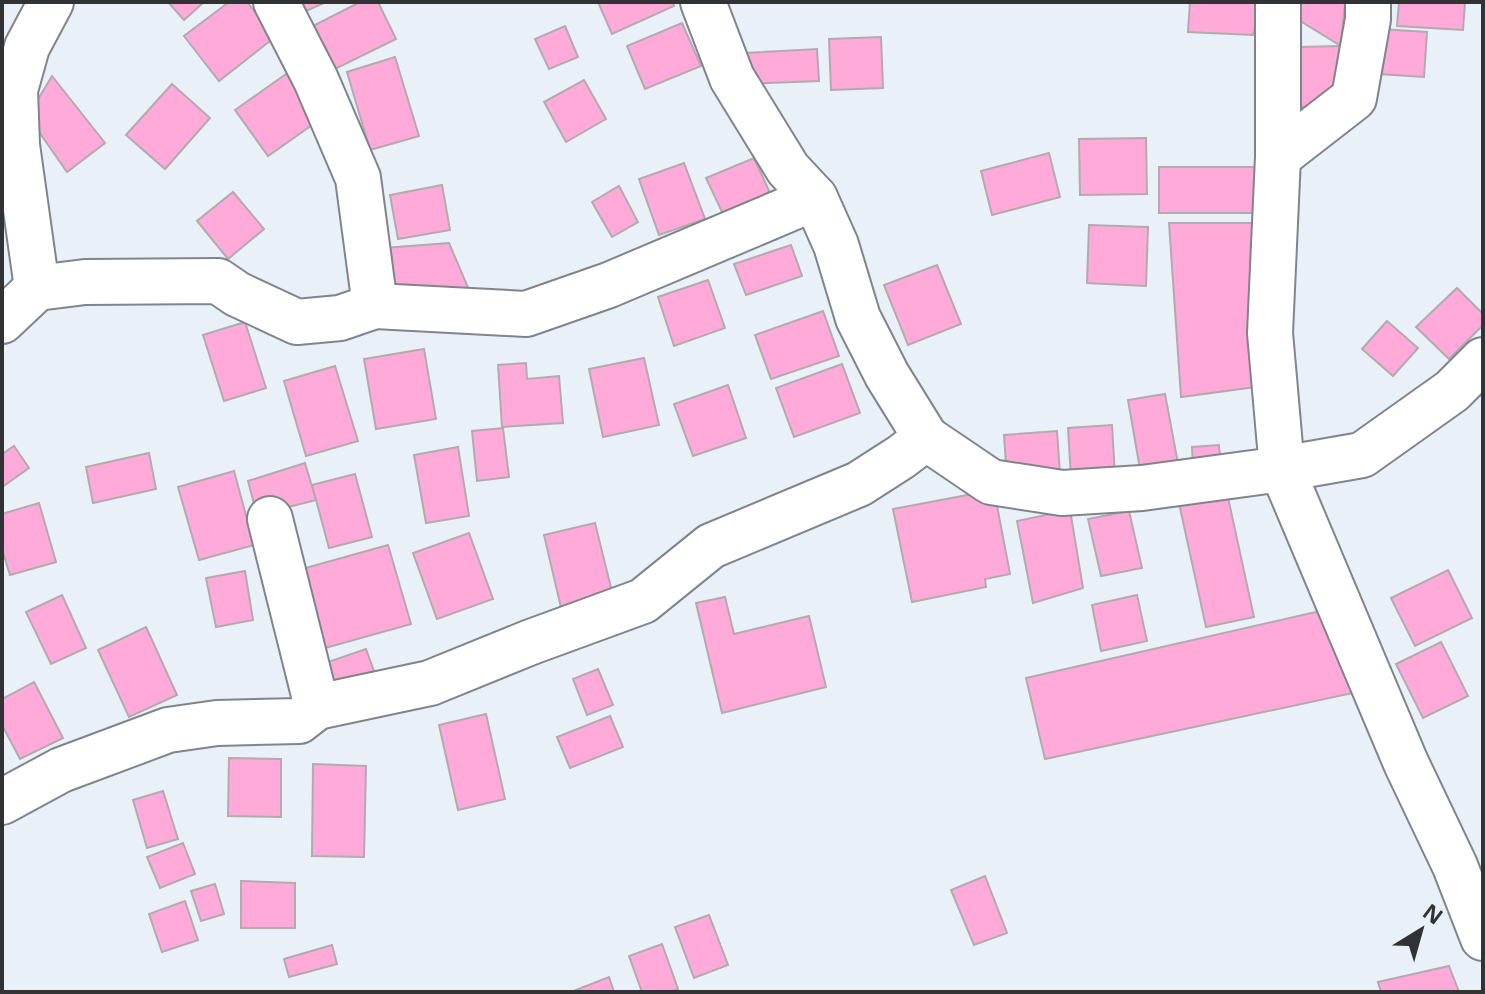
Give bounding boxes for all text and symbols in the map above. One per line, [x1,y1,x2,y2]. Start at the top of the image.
north arrow [1381,890,1461,970]
text: N [1417,896,1450,931]

